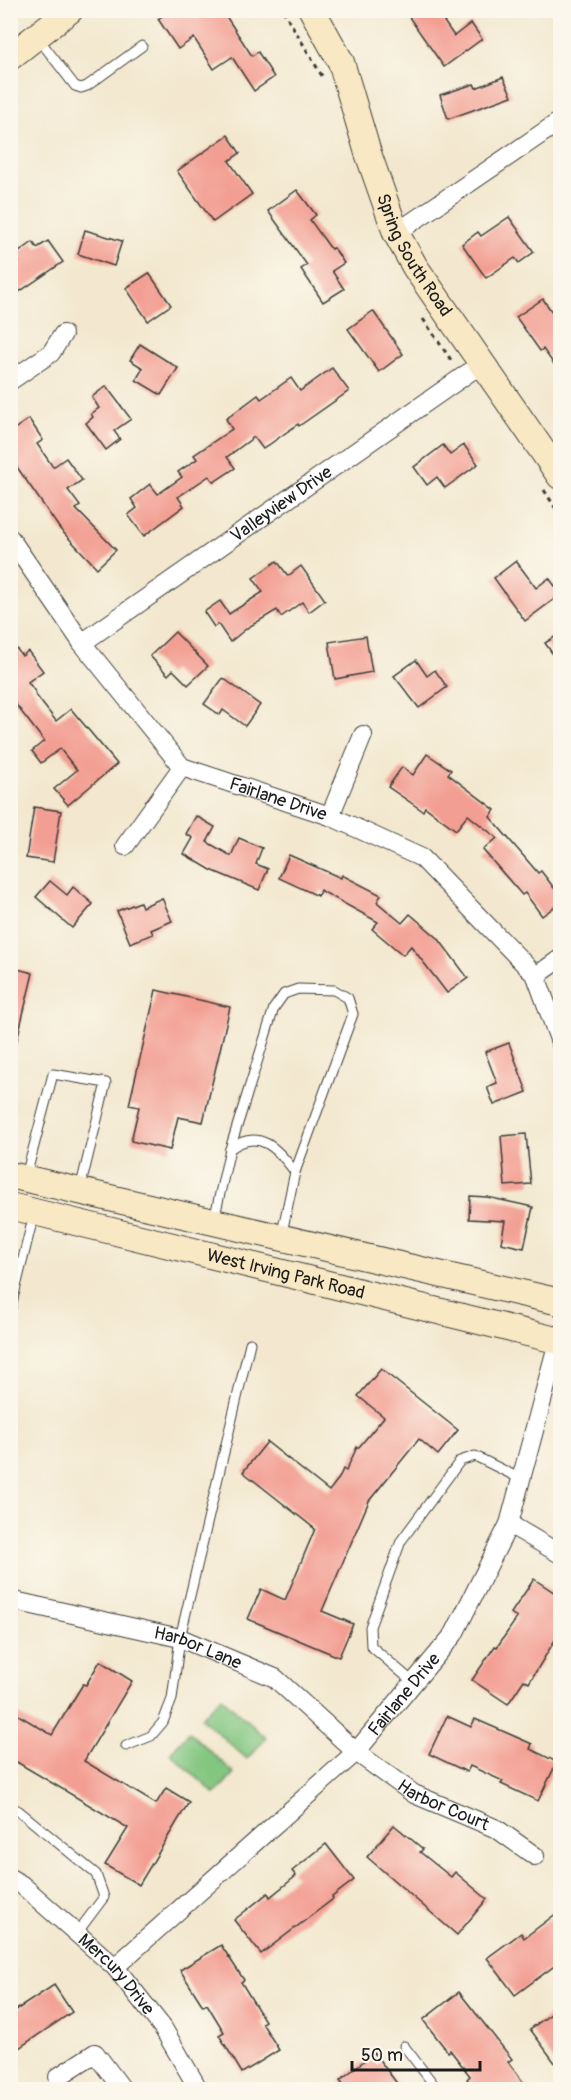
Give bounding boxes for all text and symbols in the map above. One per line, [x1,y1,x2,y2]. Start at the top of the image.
street label: Spring South Road [372,190,457,321]
street label: Valleyview Drive [226,460,337,547]
street label: Fairlane Drive [227,772,330,826]
street label: West Irving Park Road [204,1243,367,1304]
street label: Harbor Lane [152,1621,245,1674]
street label: Fairlane Drive [363,1648,445,1741]
street label: Harbor Court [393,1774,494,1836]
street label: Mercury Drive [73,1928,160,2019]
scale bar [352,2034,480,2072]
text: 50 m [361,2044,403,2067]

